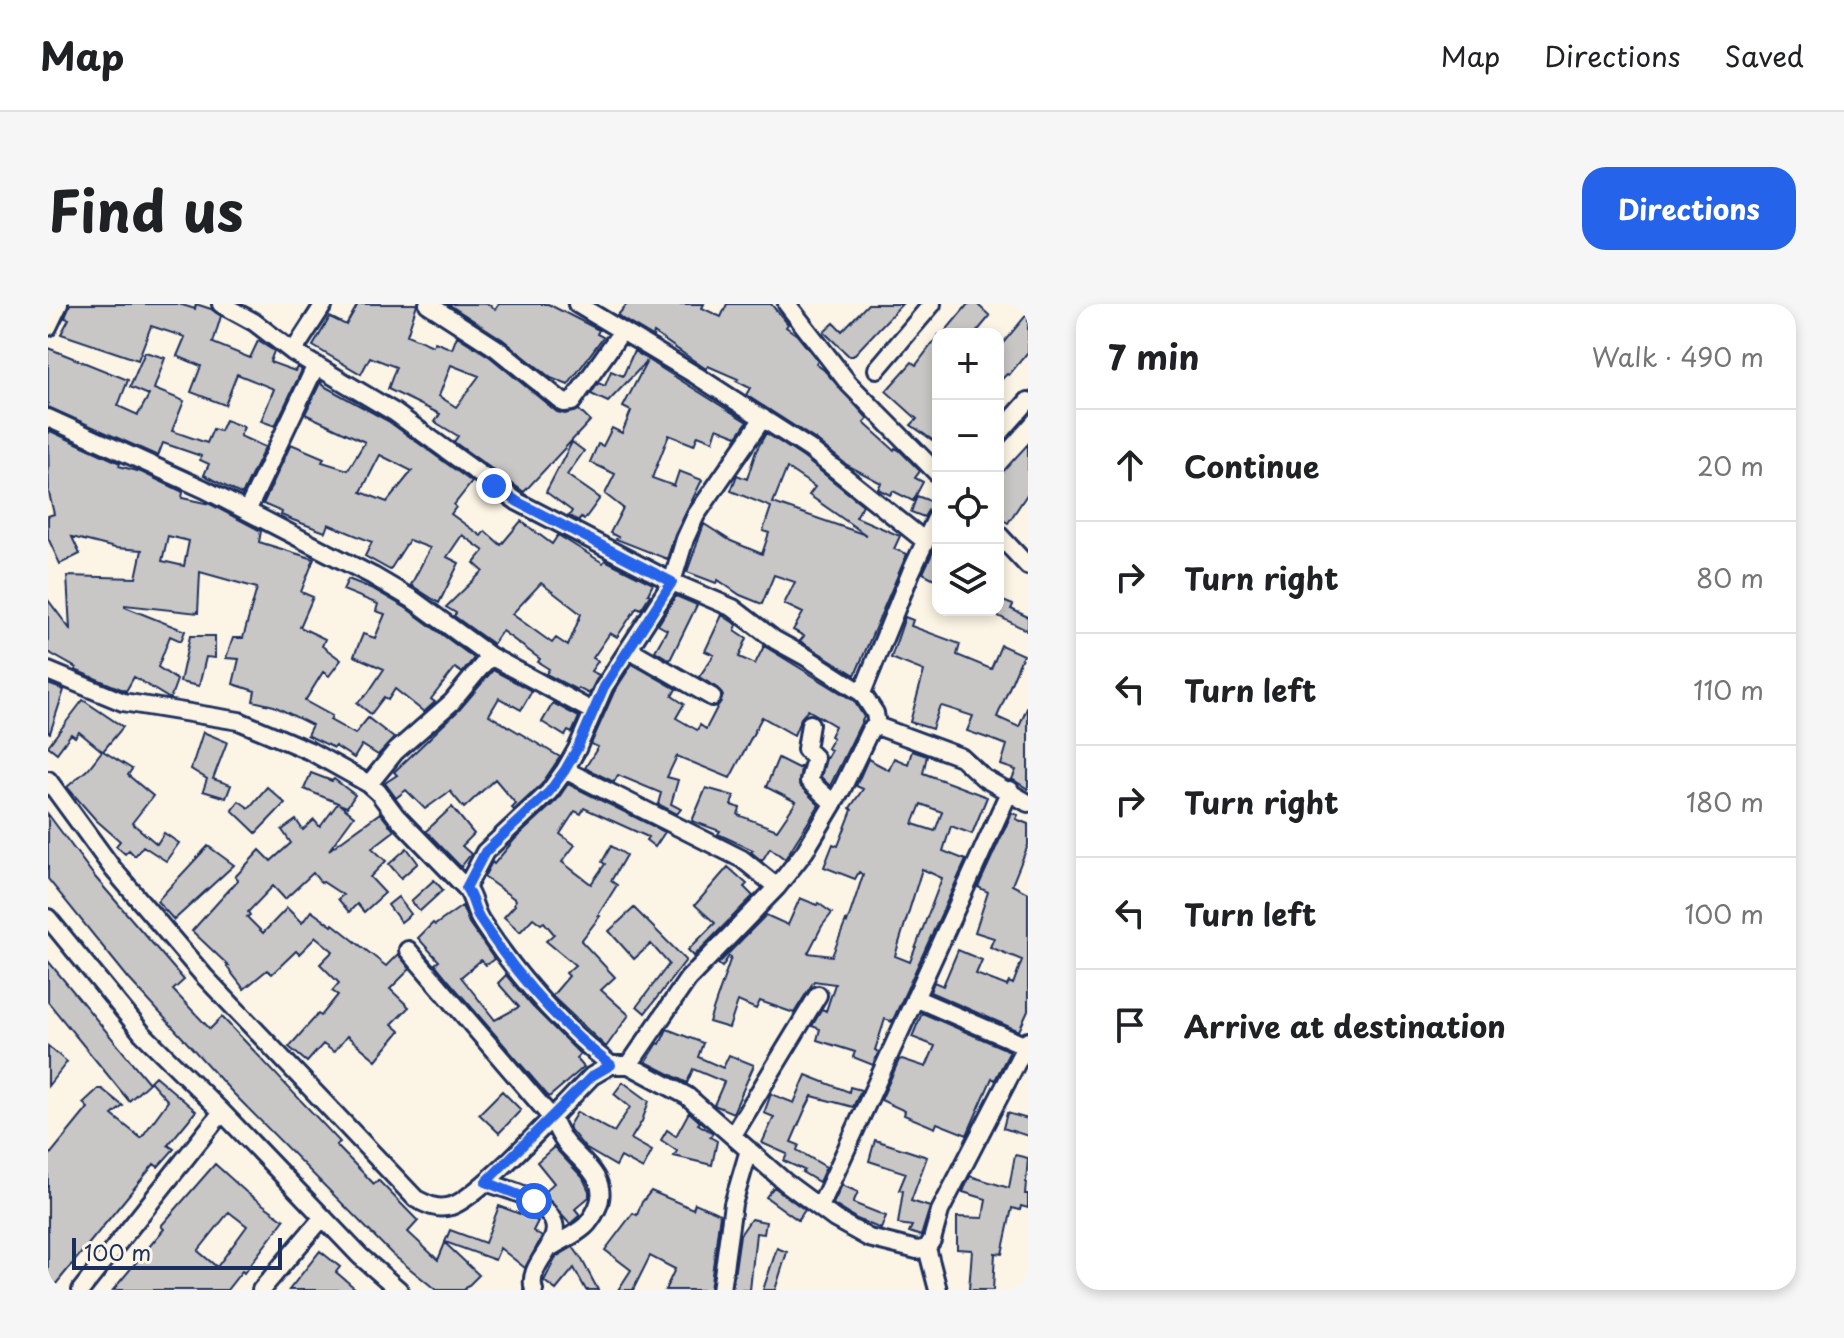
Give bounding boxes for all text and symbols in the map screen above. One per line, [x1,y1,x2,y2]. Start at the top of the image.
text: Map [40,27,124,84]
text: Map [1441,34,1500,77]
text: Directions [1544,34,1681,77]
text: Saved [1725,34,1804,77]
text: Find us [48,166,244,251]
button: Directions [1582,167,1796,250]
map controls [932,328,1004,616]
button: + [932,328,1004,400]
text: 7 min [1108,330,1199,382]
text: Walk · 490 m [1592,337,1764,376]
button: − [932,400,1004,472]
icon: ahead [1108,443,1152,487]
text: Continue [1184,443,1319,488]
text: 20 m [1697,446,1764,485]
route end [476,468,512,504]
button: locate [932,472,1004,544]
button: layers [932,544,1004,616]
icon: right [1108,555,1152,599]
text: Turn right [1184,555,1339,600]
text: 80 m [1696,558,1764,597]
icon: left [1108,667,1152,711]
text: Turn left [1184,667,1316,712]
text: 110 m [1693,670,1764,709]
icon: right [1108,779,1152,823]
text: Turn right [1184,779,1339,824]
text: 180 m [1686,782,1764,821]
icon: left [1108,891,1152,935]
text: Turn left [1184,891,1316,936]
text: 100 m [1684,894,1764,933]
icon: arrive [1108,1003,1152,1047]
text: Arrive at destination [1184,1003,1506,1048]
route start [516,1183,552,1219]
scale bar [72,1234,282,1270]
text: 100 m [84,1235,151,1268]

